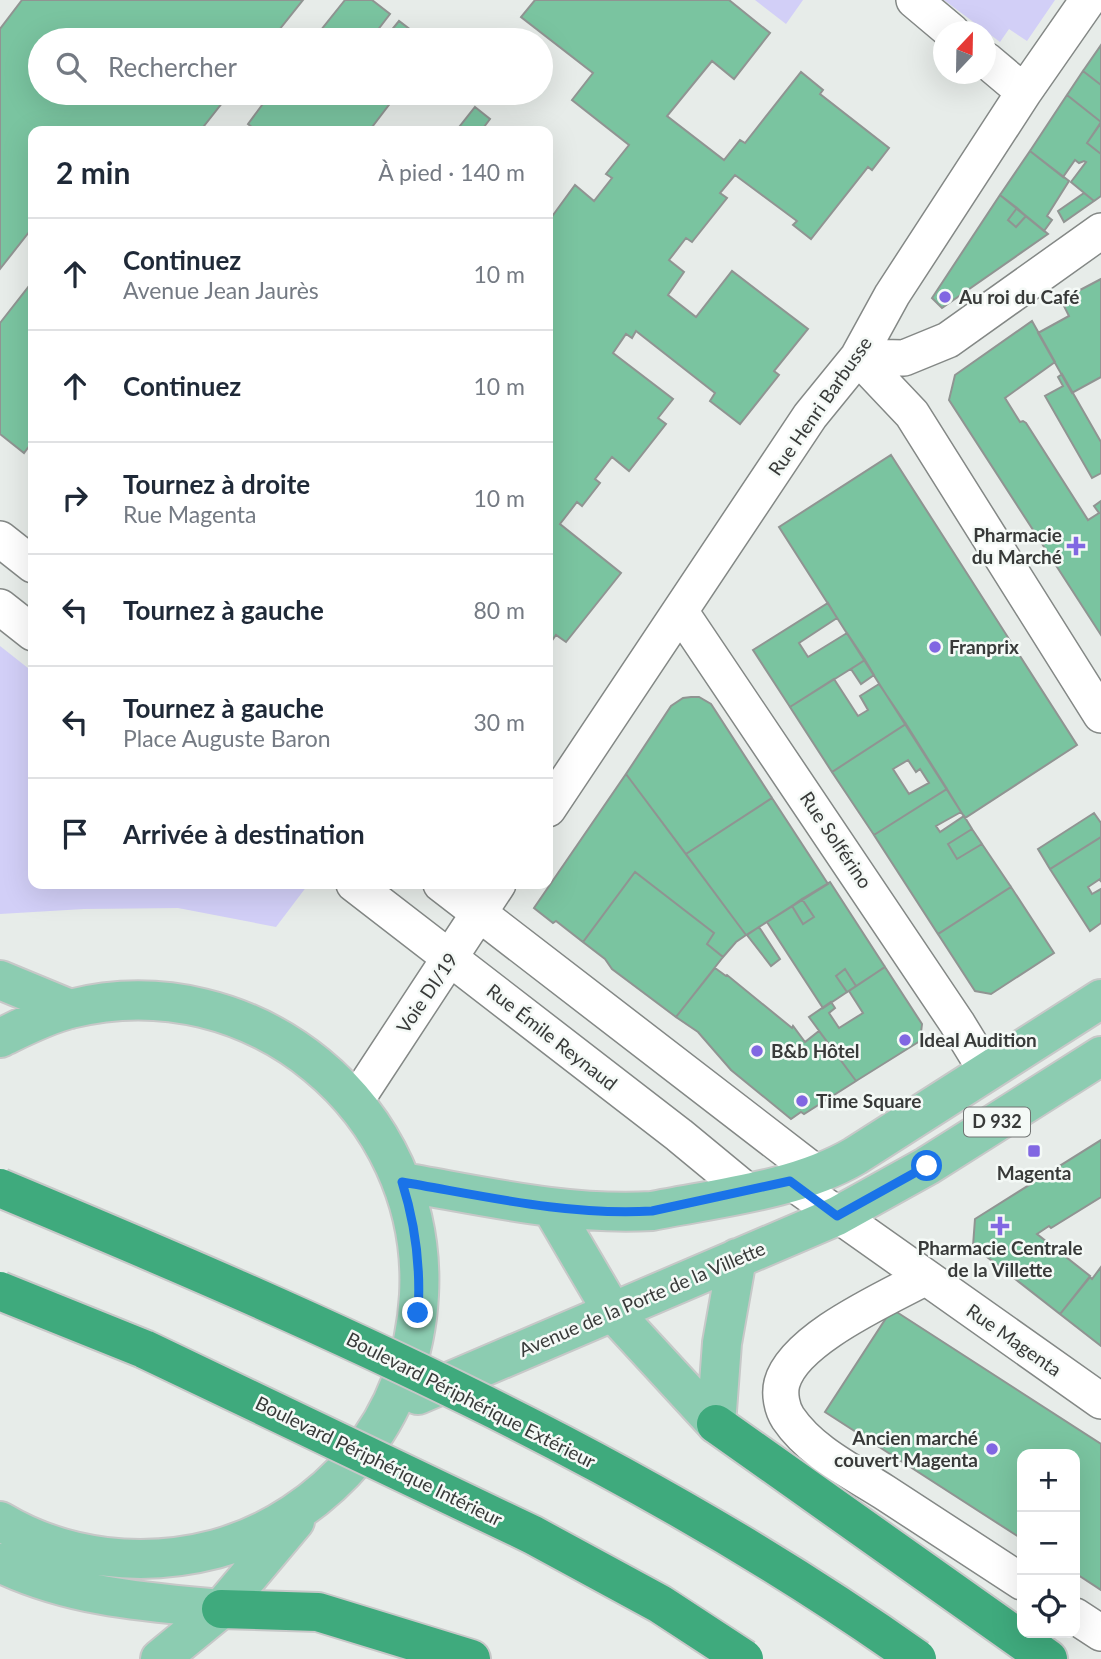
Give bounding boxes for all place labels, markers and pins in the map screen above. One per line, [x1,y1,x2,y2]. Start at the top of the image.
place label: Au roi du Café [958,285,1079,308]
marker: Au roi du Café [937,289,953,305]
place label: Pharmacie du Marché [972,523,1062,568]
marker: Pharmacie du Marché [1068,538,1084,554]
place label: Franprix [949,635,1019,658]
marker: Franprix [927,639,943,655]
place label: Ideal Audition [919,1028,1037,1051]
marker: Ideal Audition [897,1032,913,1048]
place label: B&b Hôtel [771,1039,860,1062]
marker: B&b Hôtel [749,1043,765,1059]
place label: Time Square [816,1089,921,1112]
marker: Time Square [794,1093,810,1109]
marker: Magenta [1026,1143,1042,1159]
place label: Magenta [997,1161,1071,1184]
marker: Pharmacie Centrale de la Villette [992,1218,1008,1234]
place label: Pharmacie Centrale de la Villette [917,1236,1083,1281]
place label: Ancien marché couvert Magenta [834,1426,978,1471]
marker: Ancien marché couvert Magenta [984,1441,1000,1457]

